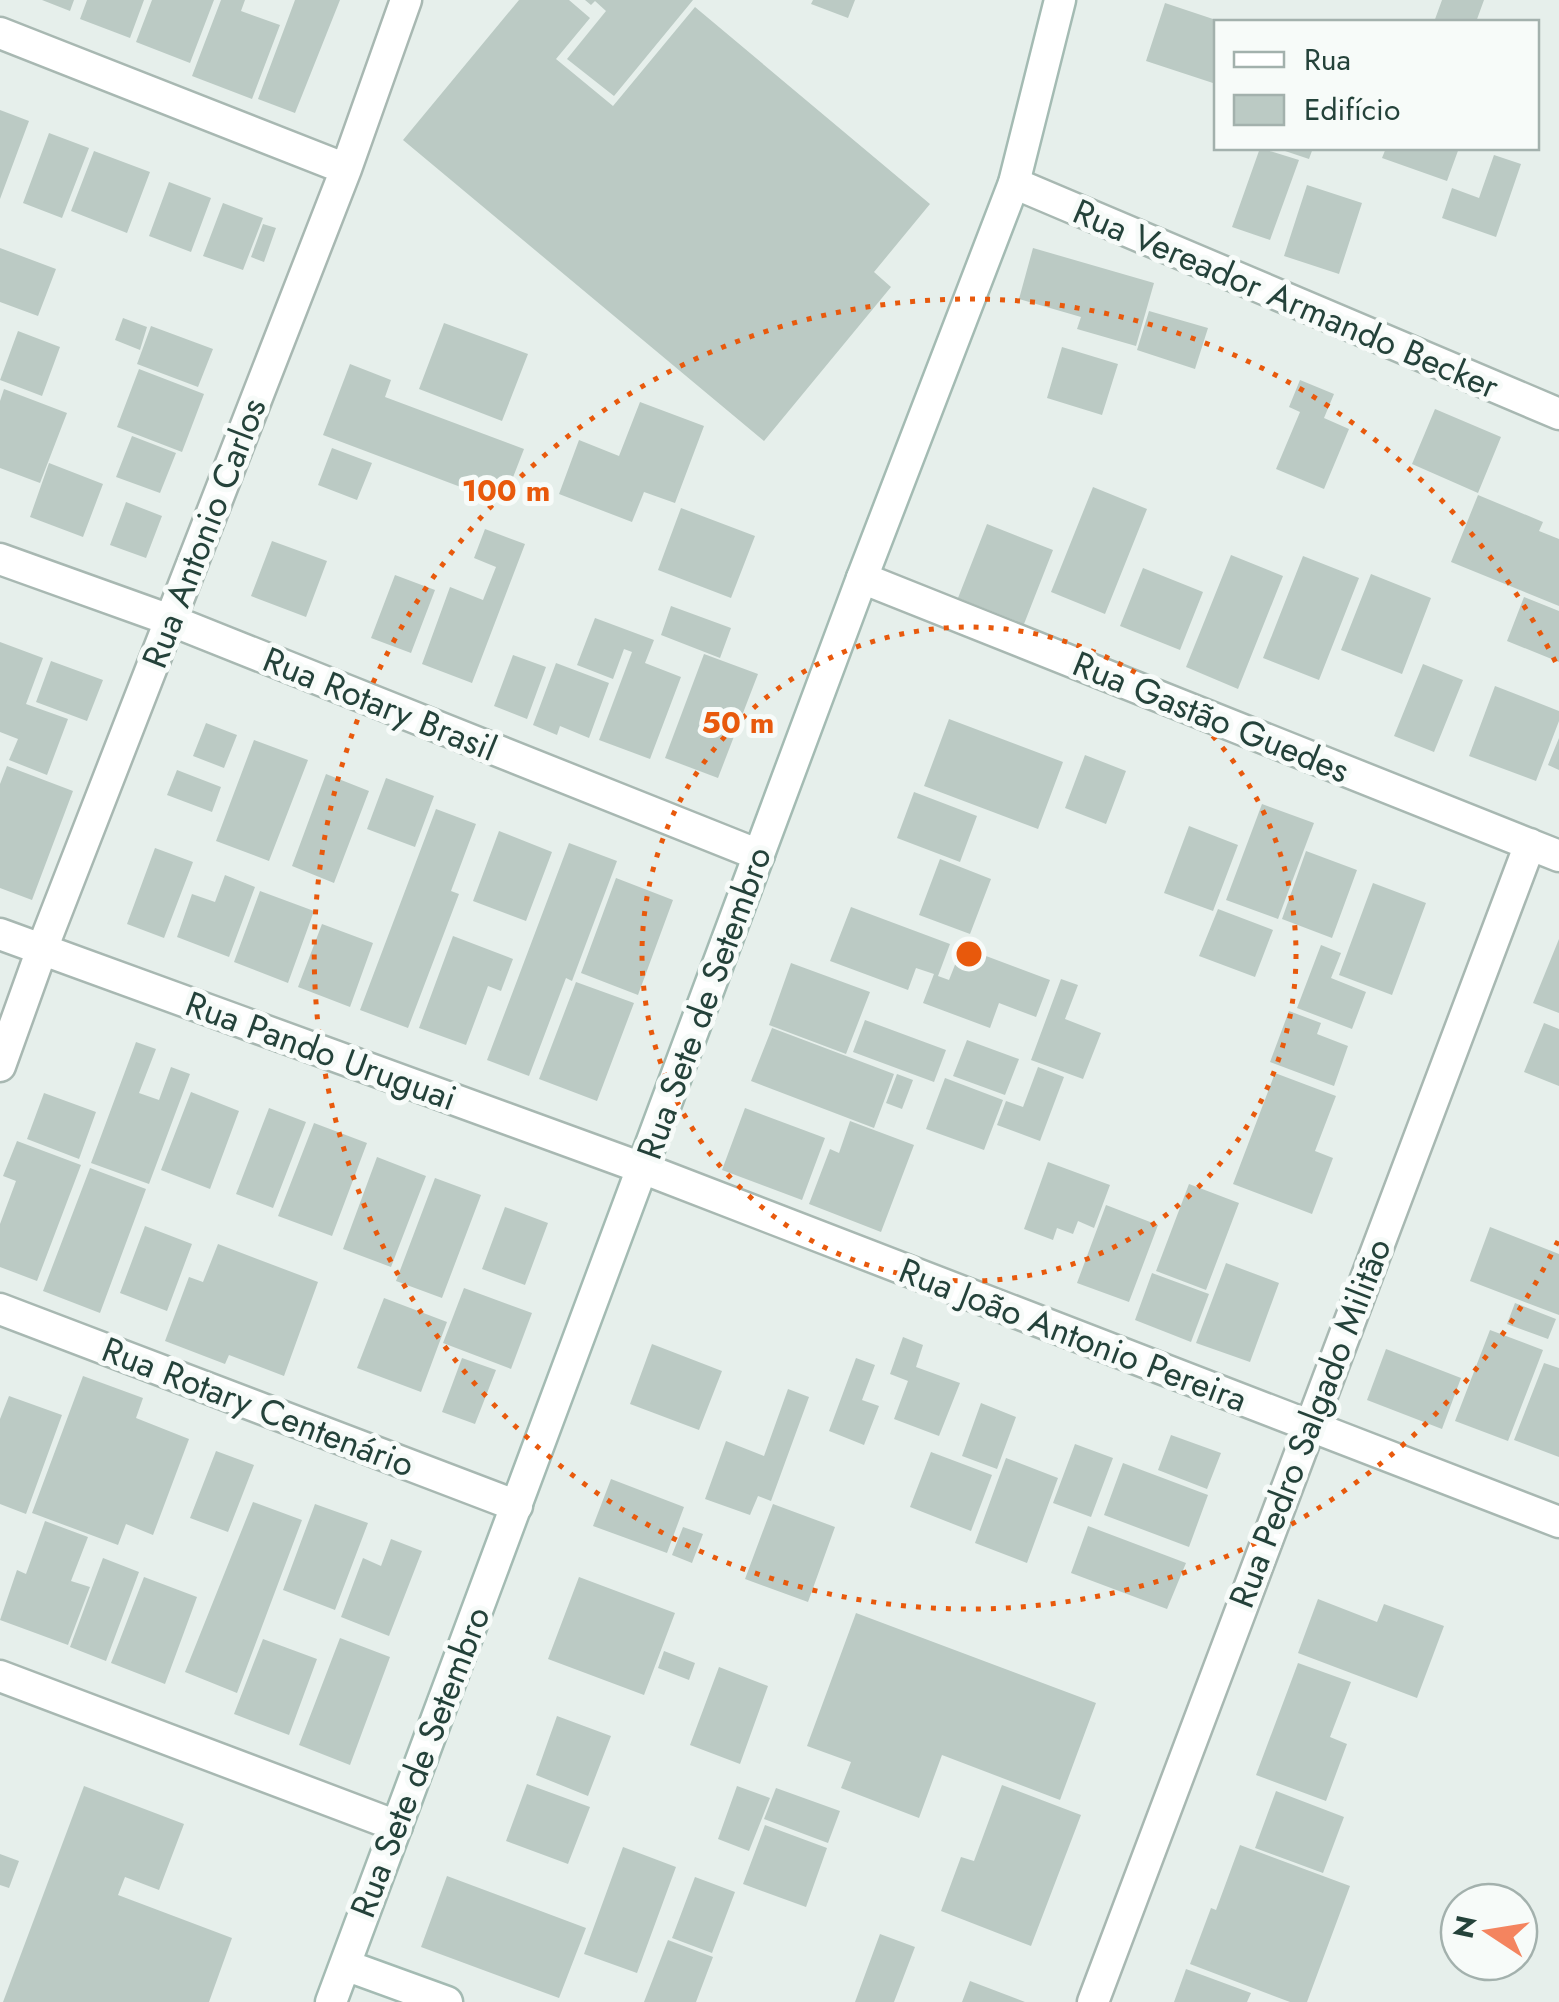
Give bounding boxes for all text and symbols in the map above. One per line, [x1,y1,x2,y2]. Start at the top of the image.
legend [1214,20,1539,150]
text: Rua [1304,38,1351,81]
text: Edifício [1304,88,1400,131]
street label: Rua Vereador Armando Becker [1065,187,1507,411]
street label: Rua Antonio Carlos [130,391,278,675]
text: 100 m [462,469,550,512]
street label: Rua Rotary Brasil [256,634,504,774]
street label: Rua Gastão Guedes [1065,639,1357,795]
text: 50 m [702,701,774,744]
street label: Rua Sete de Setembro [624,840,784,1166]
centre of rings [951,936,987,972]
street label: Rua Pando Uruguai [179,979,463,1123]
street label: Rua Pedro Salgado Militão [1216,1231,1404,1615]
street label: Rua João Antonio Pereira [892,1246,1254,1424]
street label: Rua Rotary Centenário [95,1324,421,1490]
street label: Rua Sete de Setembro [338,1599,502,1925]
north arrow [1439,1882,1539,1982]
text: N [1443,1912,1487,1942]

